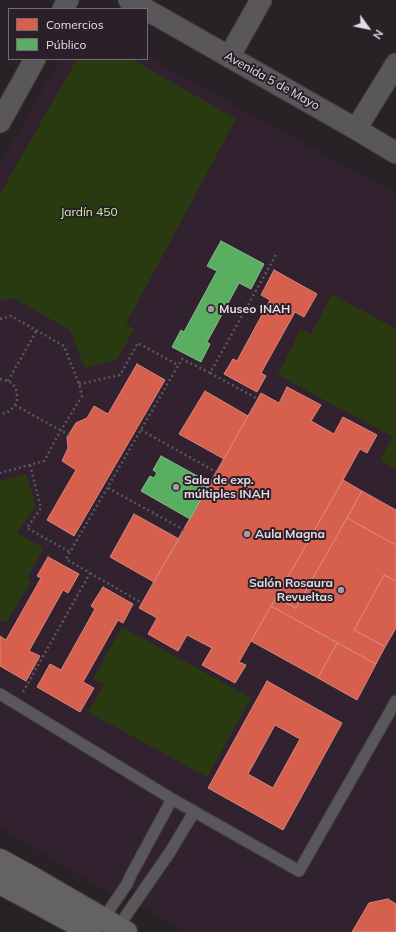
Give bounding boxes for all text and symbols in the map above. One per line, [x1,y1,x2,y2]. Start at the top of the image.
legend [8,8,148,60]
north arrow [348,8,388,48]
text: Comercios [46,17,104,32]
text: N [370,27,386,42]
text: Público [46,37,86,52]
street label: Avenida 5 de Mayo [222,49,322,113]
park label: Jardín 450 [60,205,118,219]
place label: Museo INAH [219,302,290,316]
marker: Museo INAH [206,304,216,314]
place label: Sala de exp. múltiples INAH [184,473,270,501]
marker: Sala de exp. múltiples INAH [171,482,181,492]
place label: Aula Magna [255,527,325,541]
marker: Aula Magna [242,529,252,539]
place label: Salón Rosaura Revueltas [249,576,333,604]
marker: Salón Rosaura Revueltas [336,585,346,595]

